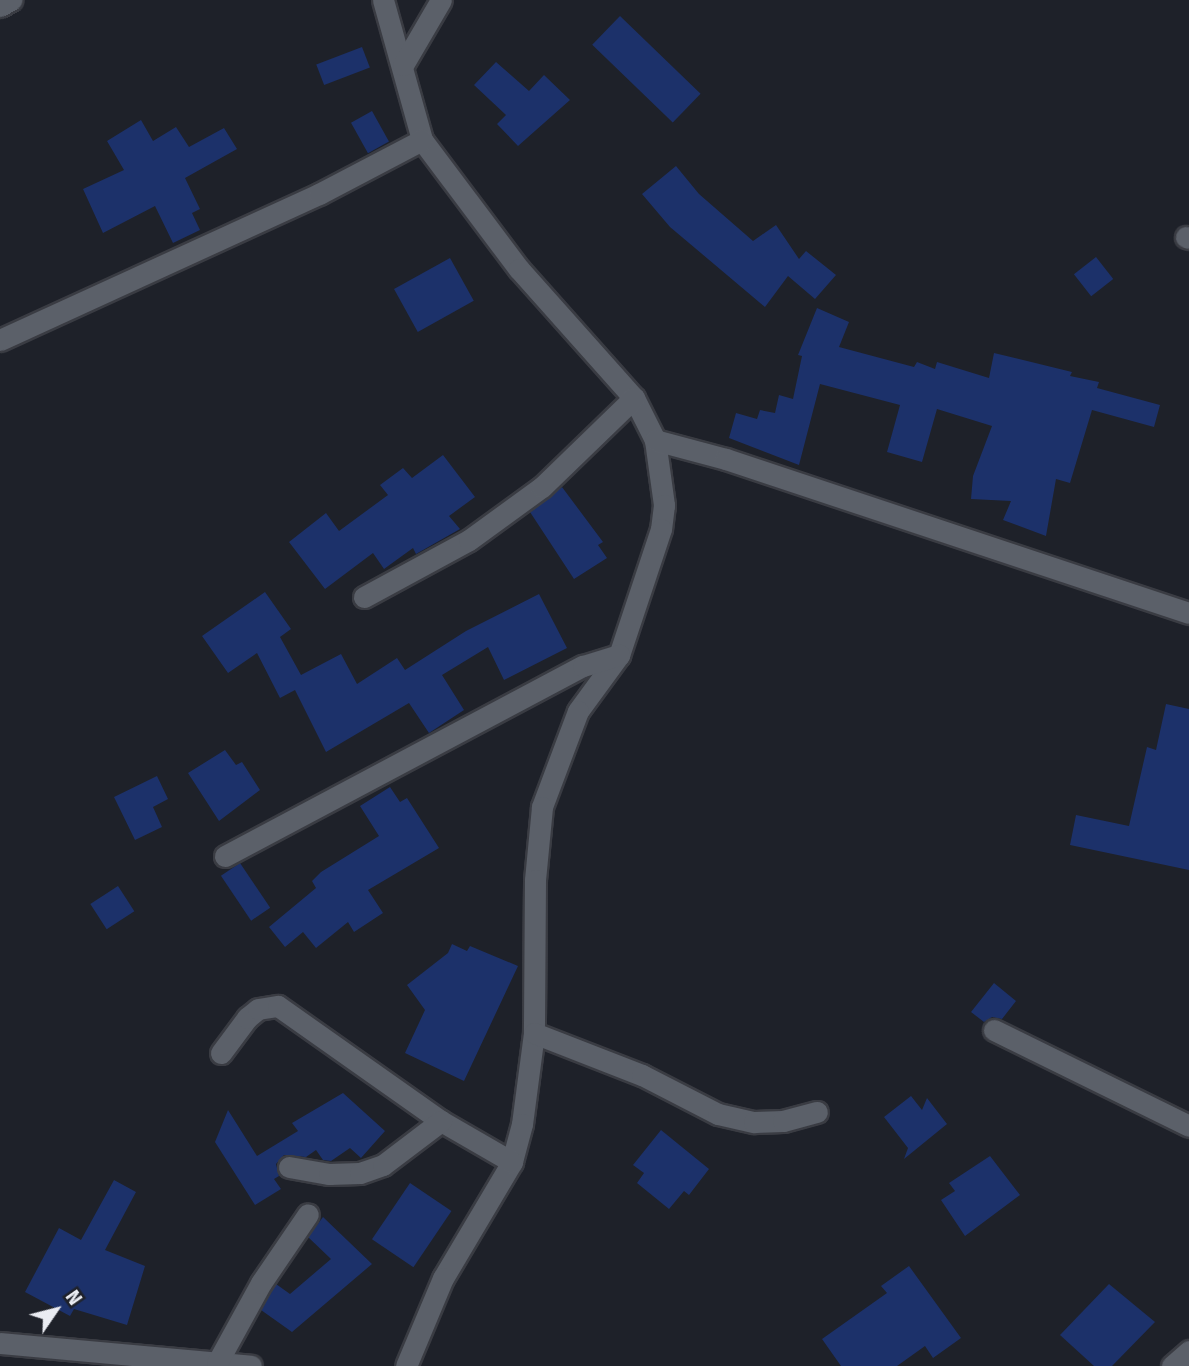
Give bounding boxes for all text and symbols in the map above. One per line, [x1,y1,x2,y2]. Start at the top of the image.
north arrow [21,1275,91,1345]
text: N [61,1286,87,1309]

